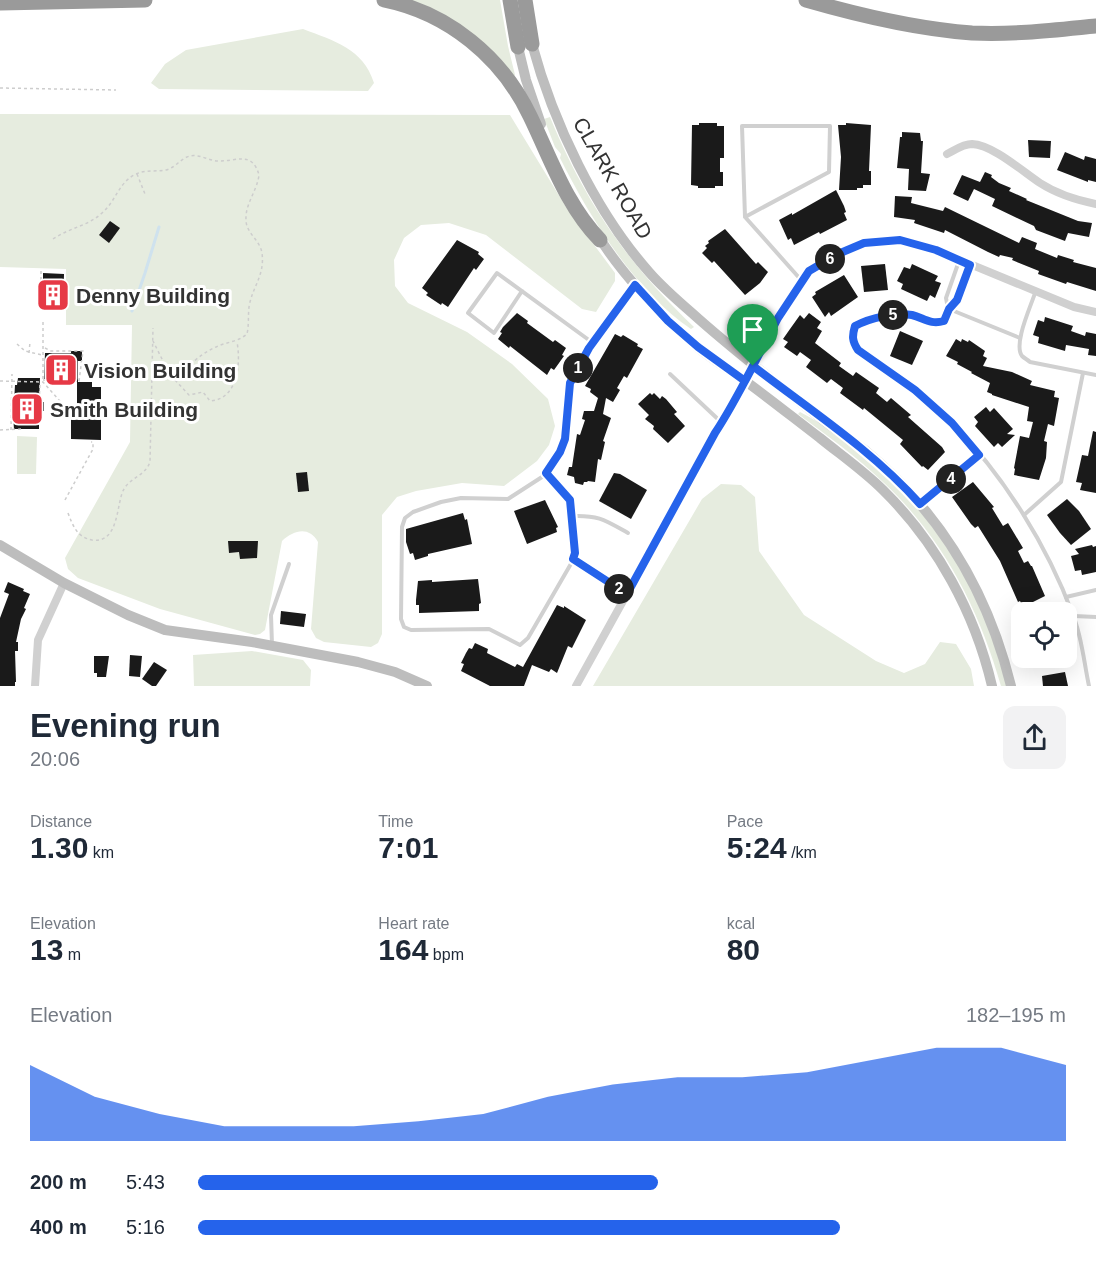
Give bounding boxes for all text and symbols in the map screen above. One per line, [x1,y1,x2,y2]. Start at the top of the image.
street label: CLARK ROAD [569,113,657,243]
pin: 6 [815,244,845,274]
text: 6 [826,250,834,267]
building icon: Denny Building [35,277,71,313]
place label: Denny Building [76,284,230,307]
pin: 5 [878,300,908,330]
pin [727,304,778,366]
text: 5 [889,306,897,323]
icon: arrive [736,313,769,346]
building icon: Vision Building [43,352,79,388]
pin: 1 [563,353,593,383]
place label: Vision Building [84,359,236,382]
text: 1 [574,359,582,376]
building icon: Smith Building [9,391,45,427]
place label: Smith Building [50,398,198,421]
pin: 4 [936,464,966,494]
text: 4 [947,470,955,487]
pin: 2 [604,574,634,604]
text: 2 [615,580,623,597]
map controls [1011,602,1077,668]
button: locate [1011,602,1077,668]
button: share [1003,706,1066,769]
text: Evening run [30,707,221,744]
text: 20:06 [30,748,80,770]
text: Distance [30,813,92,830]
text: Time [378,813,413,830]
text: Pace [727,813,763,830]
text: 1.30 [30,831,88,864]
text: 7:01 [378,831,438,864]
text: 5:24 [727,831,787,864]
text: km [88,844,114,861]
text: /km [787,844,817,861]
text: Elevation [30,915,96,932]
text: Heart rate [378,915,449,932]
text: kcal [727,915,755,932]
text: 13 [30,933,63,966]
text: 164 [378,933,428,966]
text: 80 [727,933,760,966]
text: m [63,946,81,963]
text: bpm [428,946,464,963]
text: Elevation [30,1004,112,1026]
text: 182–195 m [966,1004,1066,1026]
text: 200 m [30,1171,87,1193]
text: 5:43 [126,1171,165,1193]
text: 400 m [30,1216,87,1238]
text: 5:16 [126,1216,165,1238]

